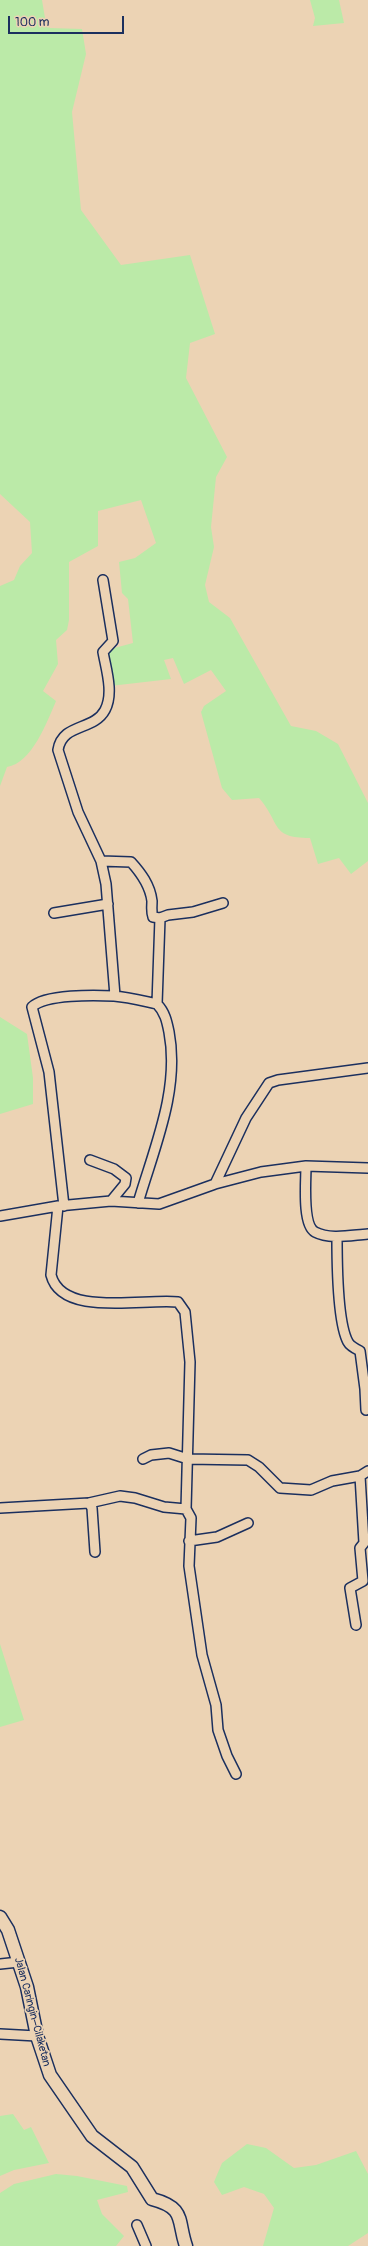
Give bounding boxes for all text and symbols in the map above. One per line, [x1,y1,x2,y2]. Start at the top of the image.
scale bar [10,8,126,34]
text: 100 m [15,15,49,30]
street label: Jalan Caringin–Cilaketan [11,1956,53,2068]

